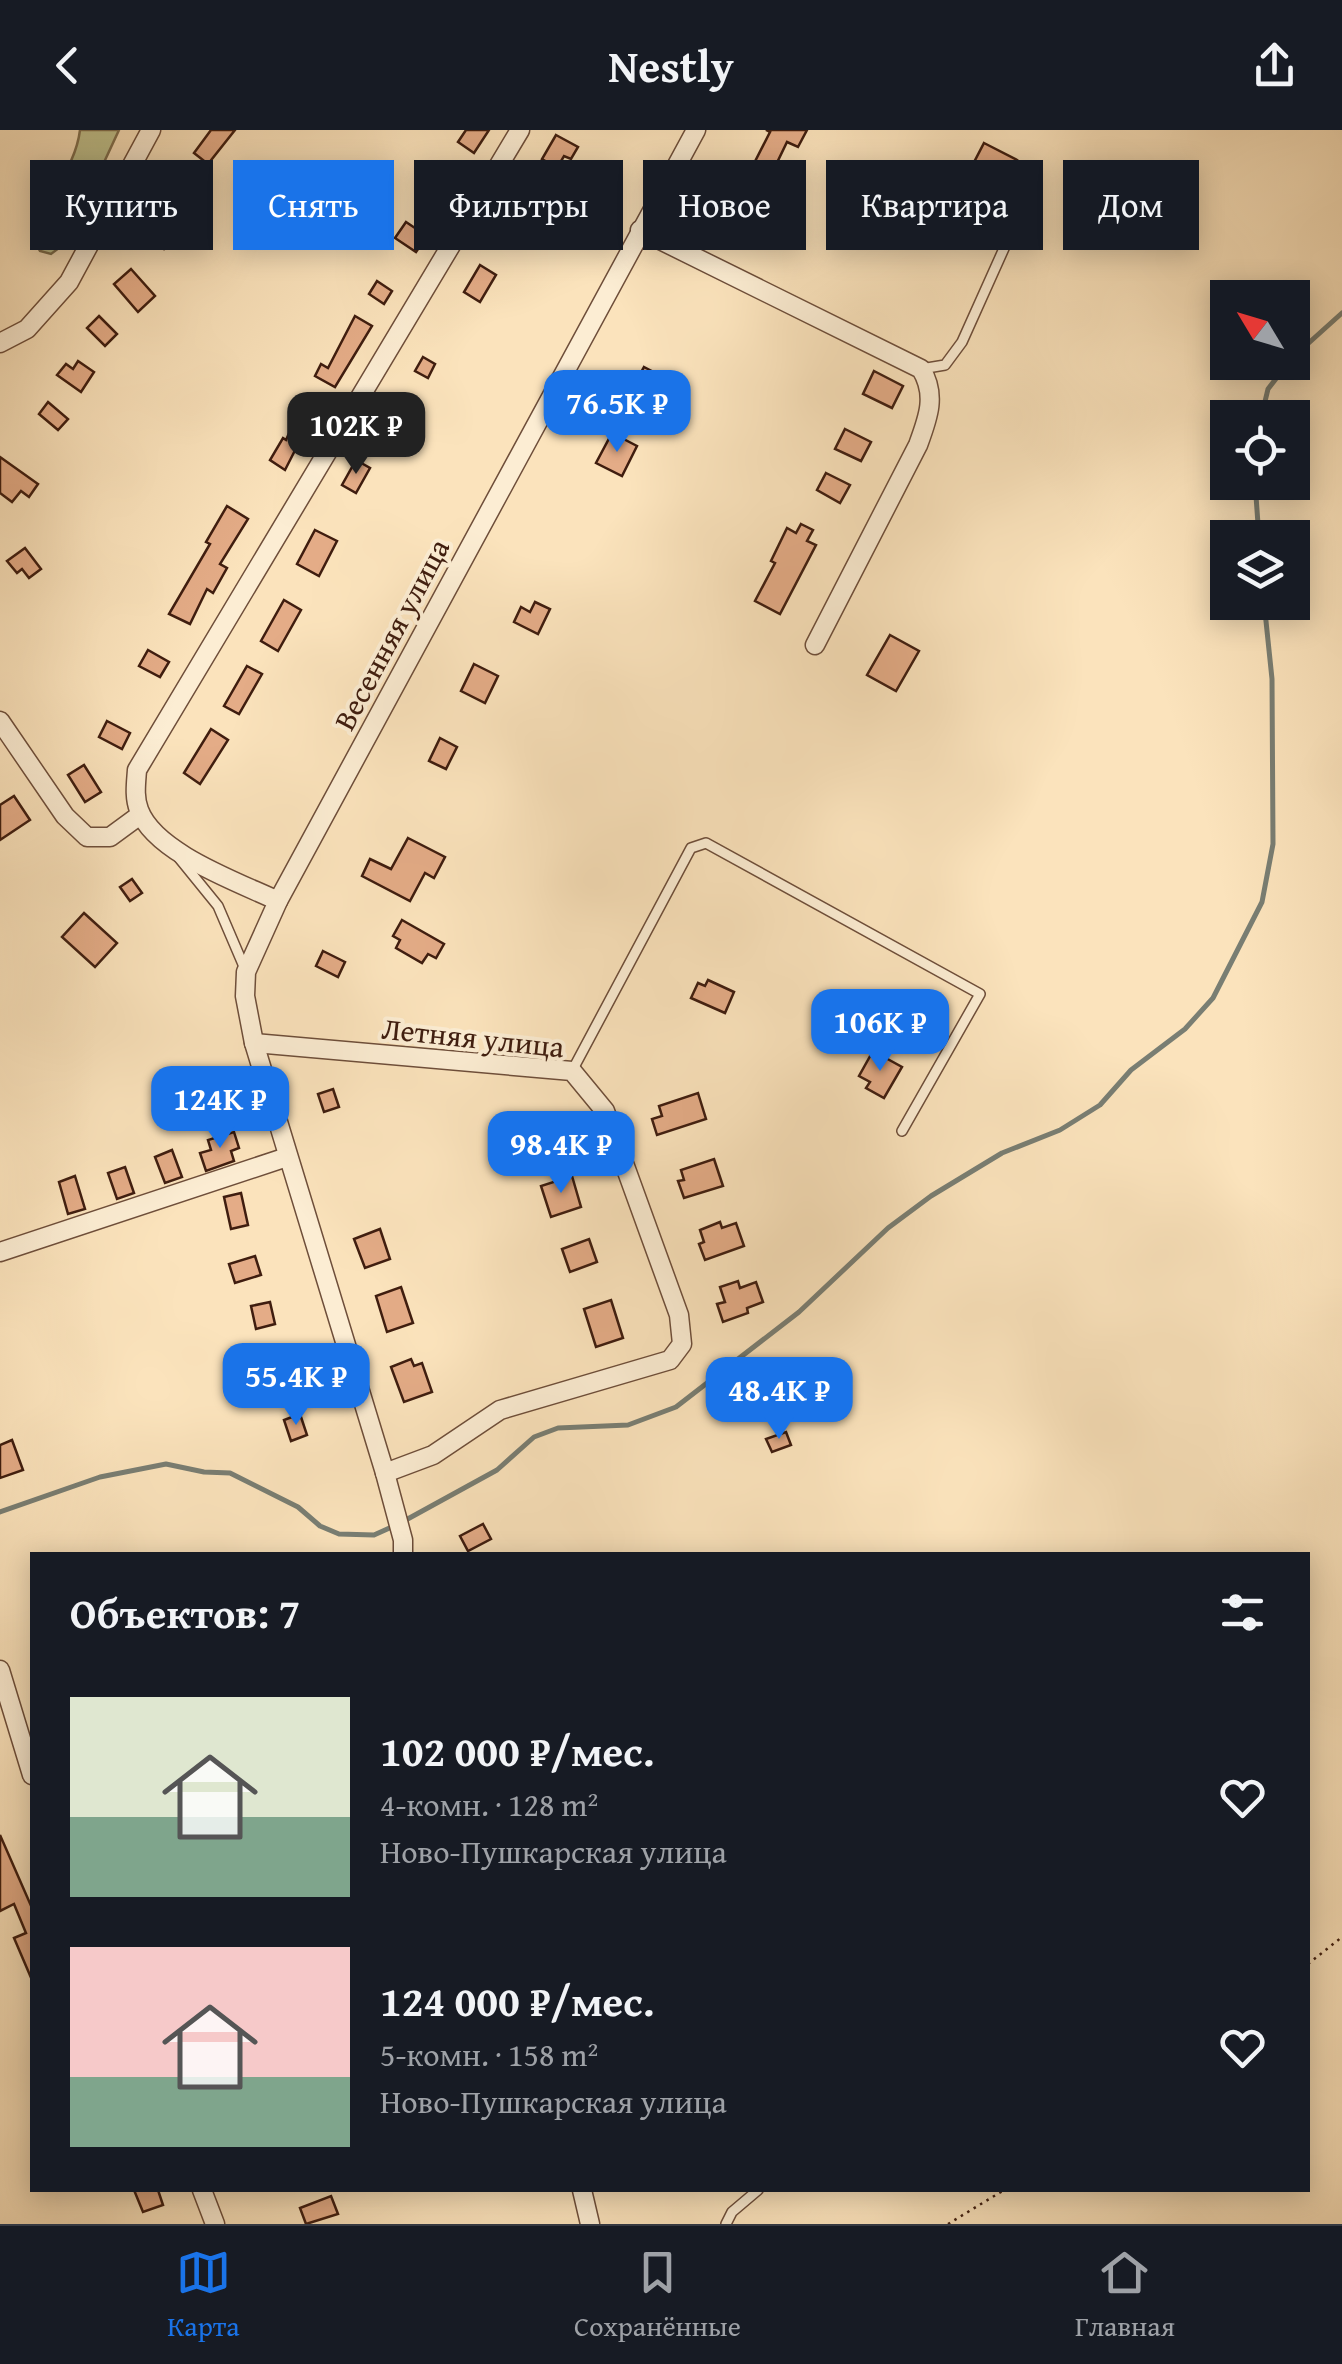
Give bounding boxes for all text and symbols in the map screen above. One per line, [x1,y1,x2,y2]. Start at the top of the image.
text: Nestly [608,33,734,98]
icon: back [40,38,95,93]
icon: share [1247,38,1302,93]
chip: Купить [30,160,213,250]
chip: Снять [233,160,394,250]
chip: Фильтры [414,160,623,250]
chip: Новое [643,160,806,250]
chip: Квартира [826,160,1043,250]
chip: Дом [1063,160,1199,250]
north arrow [1210,280,1310,380]
map controls [1210,280,1310,620]
pin: 76.5K ₽ [525,370,709,455]
text: 76.5K ₽ [566,379,668,426]
pin: 102K ₽ [275,392,437,477]
button: locate [1210,400,1310,500]
text: 102K ₽ [309,401,403,448]
button: layers [1210,520,1310,620]
street label: Весенняя улица [322,530,460,738]
pin: 106K ₽ [799,989,961,1074]
text: 106K ₽ [833,998,927,1045]
street label: Летняя улица [380,1006,567,1069]
pin: 124K ₽ [139,1066,301,1151]
text: 124K ₽ [173,1075,267,1122]
pin: 98.4K ₽ [469,1111,653,1196]
text: 98.4K ₽ [510,1120,612,1167]
pin: 55.4K ₽ [204,1343,388,1428]
text: 55.4K ₽ [245,1352,347,1399]
pin: 48.4K ₽ [687,1357,871,1442]
text: 48.4K ₽ [728,1366,830,1413]
text: Объектов: 7 [70,1582,300,1643]
icon: filters [1215,1585,1270,1640]
text: 102 000 ₽/мес. [380,1720,654,1781]
icon: home [150,1737,270,1857]
icon: heart [1215,1770,1270,1825]
text: 4-комн. · 128 m² [380,1781,598,1828]
text: Ново-Пушкарская улица [380,1828,727,1875]
text: 124 000 ₽/мес. [380,1970,654,2031]
icon: home [150,1987,270,2107]
icon: heart [1215,2020,1270,2075]
text: 5-комн. · 158 m² [380,2031,598,2078]
text: Ново-Пушкарская улица [380,2078,727,2125]
tab: Карта [167,2245,240,2346]
tab: Сохранённые [574,2245,741,2346]
tab: Главная [1075,2245,1175,2346]

